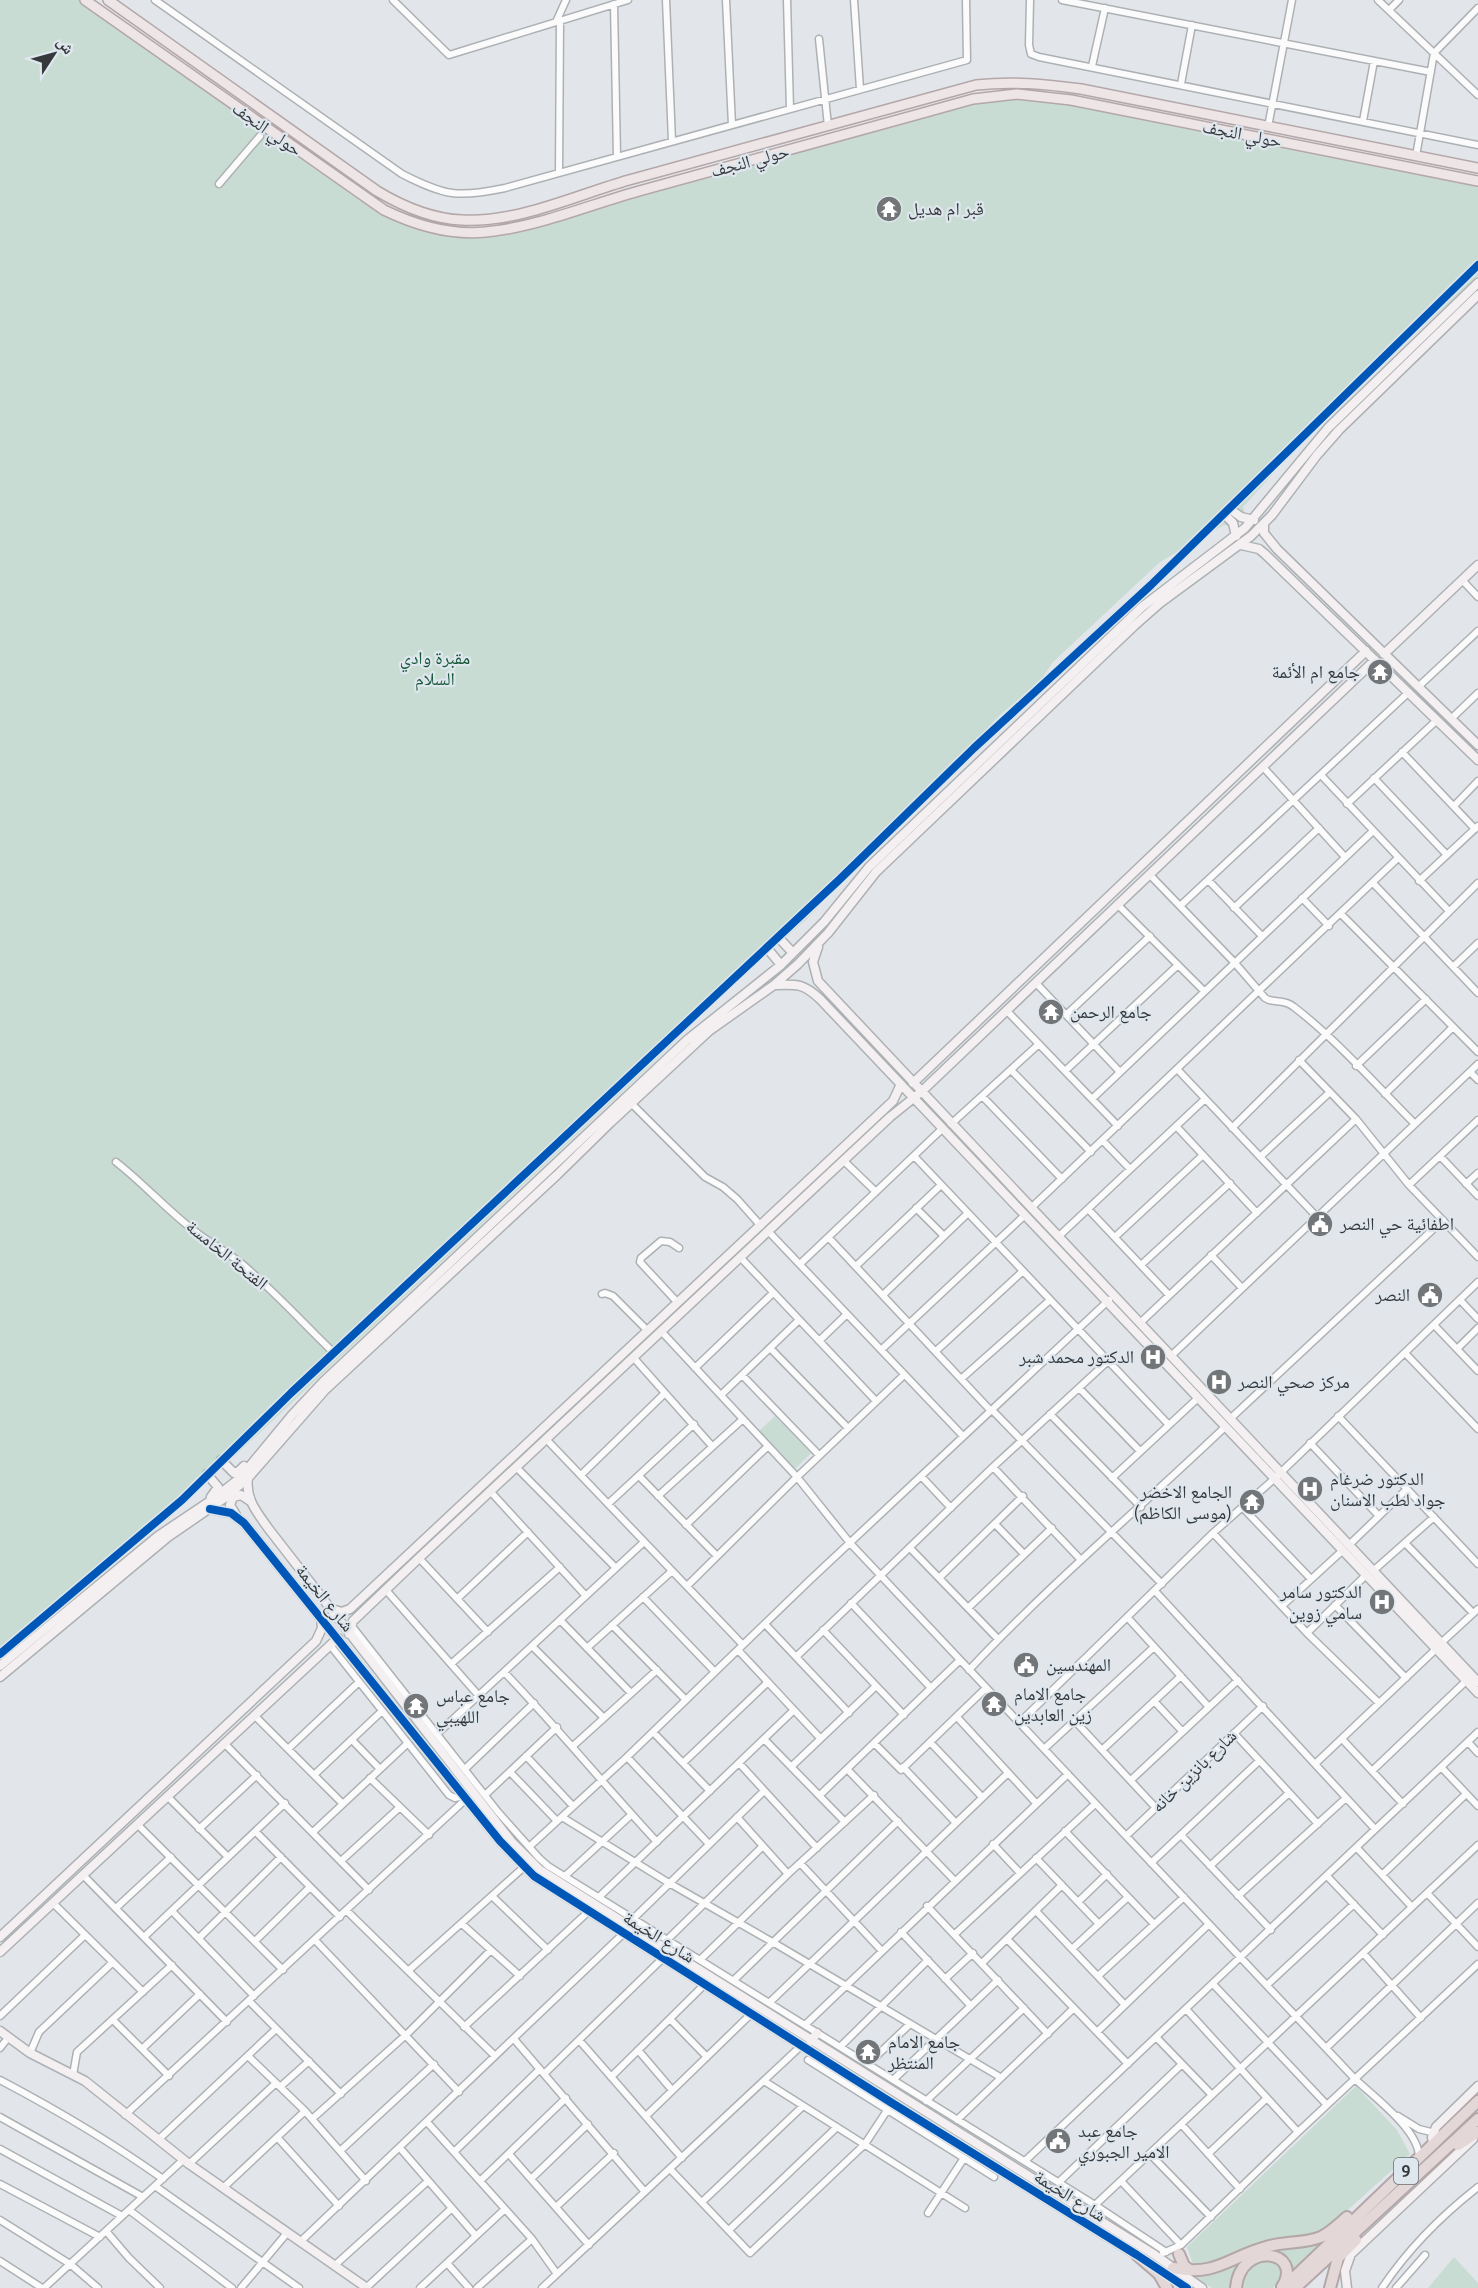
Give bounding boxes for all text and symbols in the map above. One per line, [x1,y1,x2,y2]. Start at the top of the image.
north arrow [24,24,84,84]
text: ش [53,33,78,58]
street label: حولي النجف [226,97,306,164]
street label: حولي النجف [1200,116,1283,156]
street label: حولي النجف [708,140,793,185]
temple icon: قبر ام هديل [874,194,904,224]
place label: قبر ام هديل [908,198,984,221]
park label: مقبرة وادي السلام [400,647,470,691]
temple icon: جامع ام الأئمة [1365,657,1395,687]
place label: جامع ام الأئمة [1272,661,1360,684]
temple icon: جامع الرحمن [1036,997,1066,1027]
place label: جامع الرحمن [1070,1001,1152,1024]
public building icon: اطفائية حي النصر [1305,1209,1335,1239]
place label: اطفائية حي النصر [1339,1213,1454,1239]
street label: الفتحة الخامسة [183,1215,272,1293]
public building icon: النصر [1415,1280,1445,1310]
place label: النصر [1374,1284,1410,1305]
hospital icon: الدكتور محمد شبر [1138,1342,1168,1372]
place label: الدكتور محمد شبر [1018,1346,1134,1368]
hospital icon: مركز صحي النصر [1204,1367,1234,1397]
place label: مركز صحي النصر [1237,1371,1350,1397]
place label: الدكتور ضرغام جواد لطب الاسنان [1330,1468,1446,1511]
hospital icon: الدكتور ضرغام جواد لطب الاسنان [1295,1474,1325,1504]
place label: الجامع الاخضر (موسى الكاظم) [1133,1481,1232,1525]
temple icon: الجامع الاخضر (موسى الكاظم) [1237,1487,1267,1517]
street label: شارع الخيمة [291,1560,359,1636]
place label: الدكتور سامر سامي زوين [1279,1581,1362,1628]
hospital icon: الدكتور سامر سامي زوين [1367,1587,1397,1617]
public building icon: المهندسين [1011,1650,1041,1680]
place label: المهندسين [1046,1654,1111,1676]
place label: جامع الامام زين العابدين [1014,1683,1092,1726]
place label: جامع عباس اللهيبي [436,1685,510,1732]
temple icon: جامع الامام زين العابدين [979,1689,1009,1719]
temple icon: جامع عباس اللهيبي [401,1691,431,1721]
street label: شارع بانزين خانه [1147,1725,1241,1817]
street label: شارع الخيمة [619,1906,699,1968]
place label: جامع الامام المنتظر [887,2031,960,2073]
temple icon: جامع الامام المنتظر [853,2037,883,2067]
place label: جامع عبد الامير الجبوري [1078,2120,1170,2167]
public building icon: جامع عبد الامير الجبوري [1043,2126,1073,2156]
road number: 9 [1394,2158,1418,2184]
street label: شارع الخيمة [1030,2165,1110,2227]

